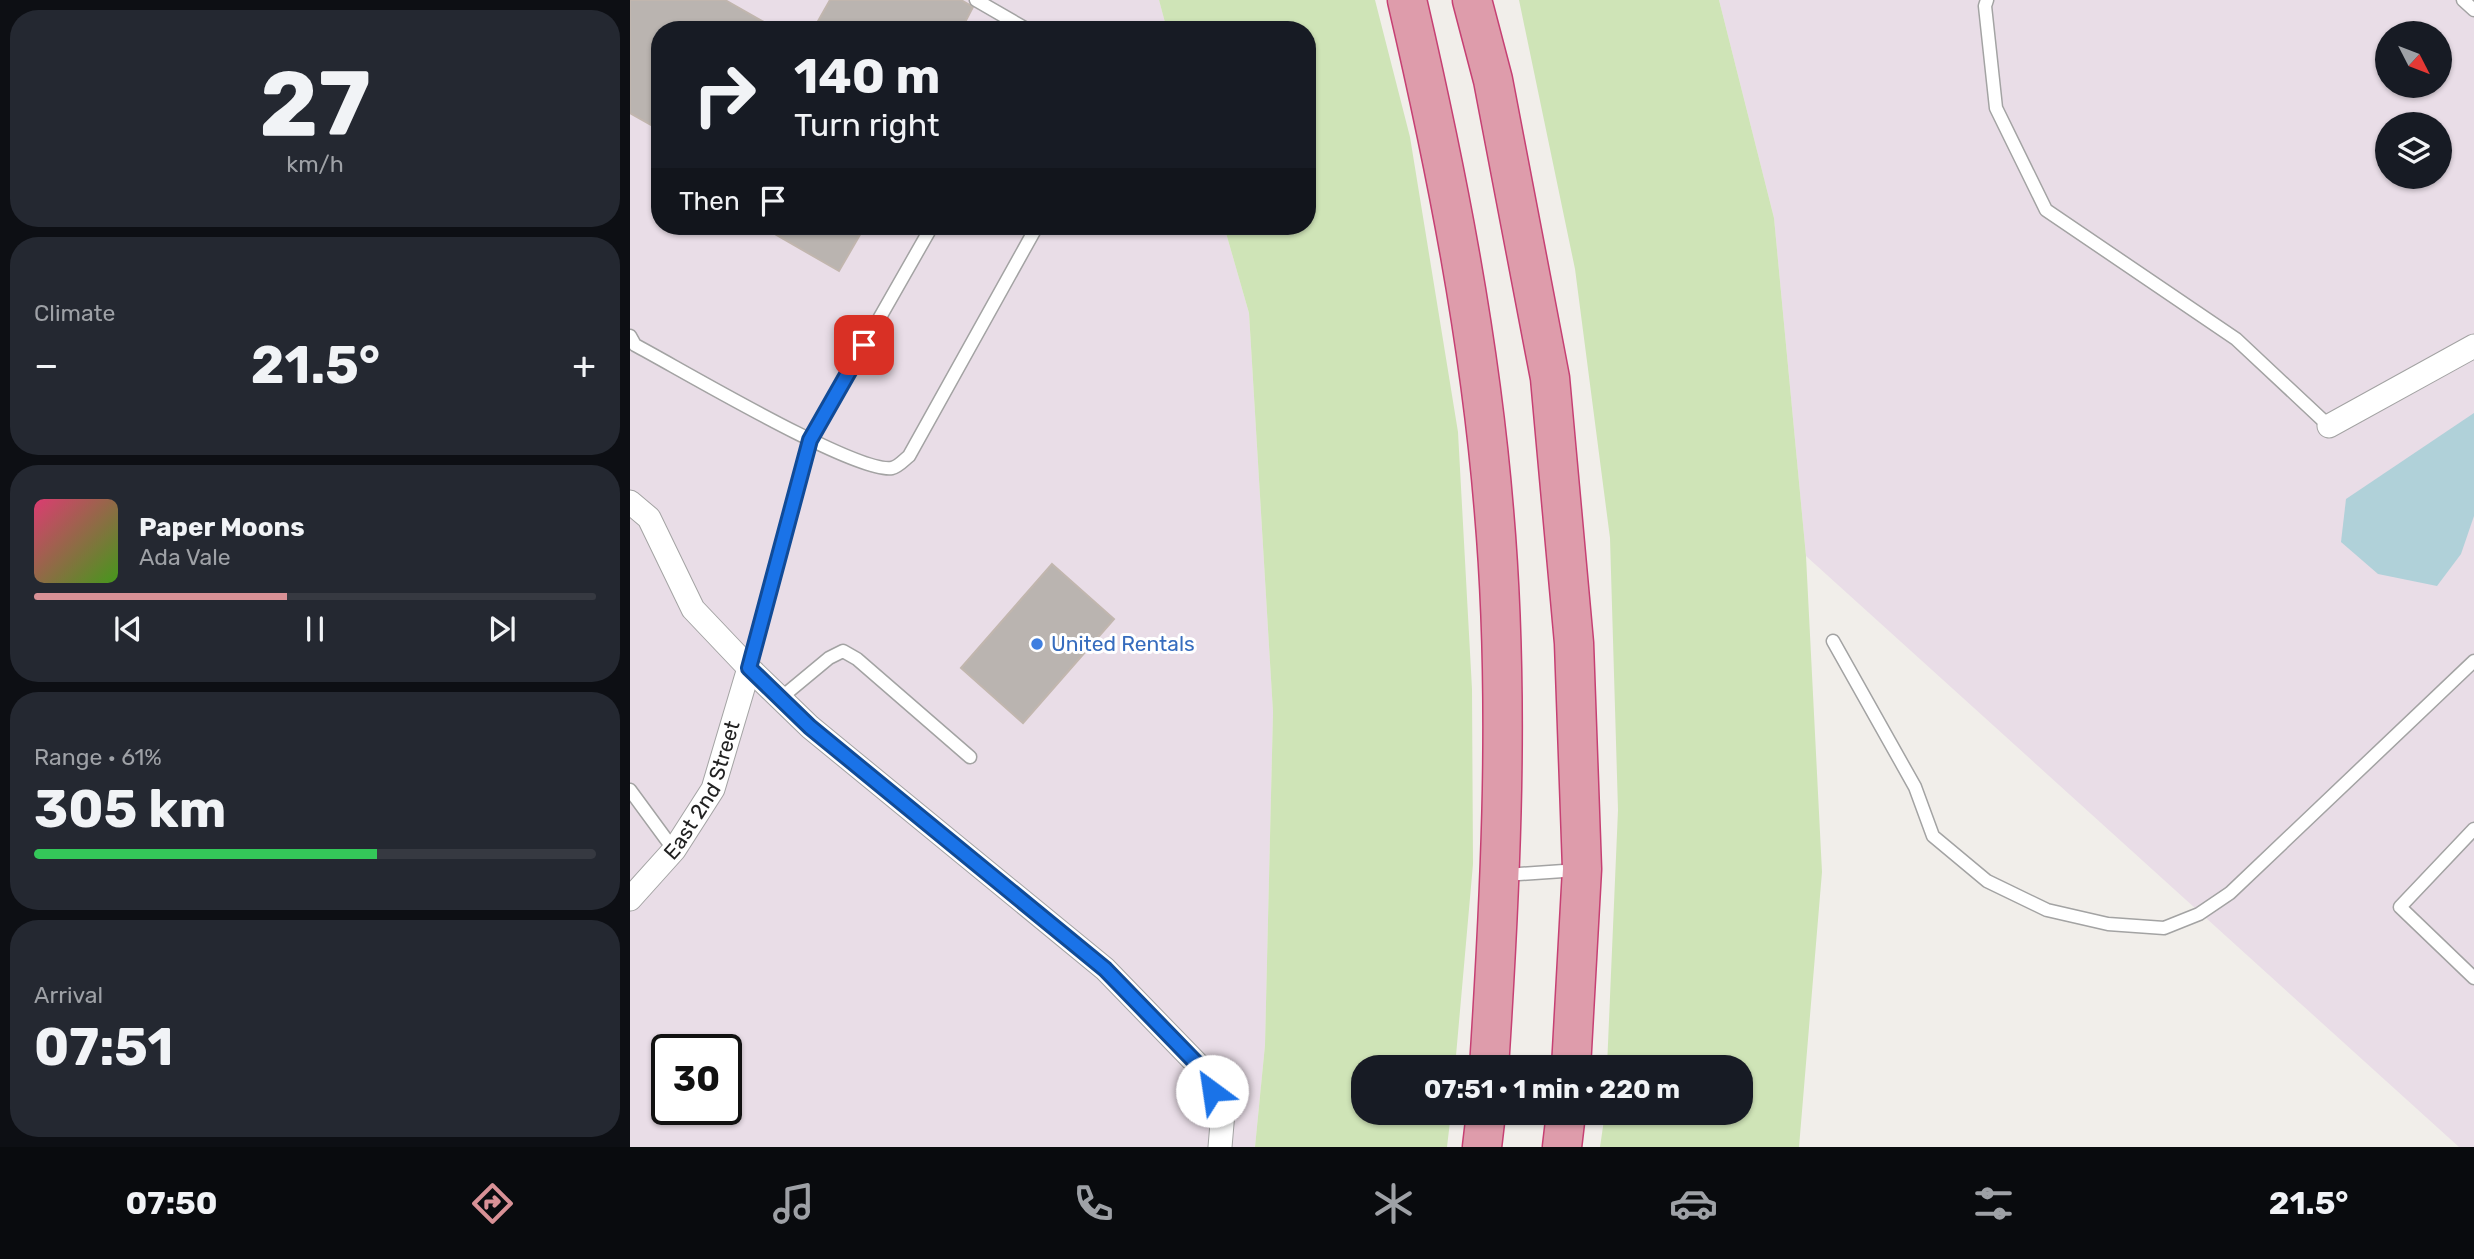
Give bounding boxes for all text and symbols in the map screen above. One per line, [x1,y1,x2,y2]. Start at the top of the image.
north arrow [2375,21,2452,98]
map controls [2375,21,2452,189]
text: 140 m [794,47,940,105]
icon: right [679,49,770,140]
text: 27 [259,50,371,158]
text: Turn right [794,106,939,144]
button: layers [2375,112,2452,189]
text: km/h [286,150,344,178]
icon: arrive [754,182,792,220]
text: Then [679,186,740,217]
text: Climate [34,299,115,327]
pin [834,315,894,375]
icon: arrive [845,326,883,364]
text: 21.5° [251,334,380,396]
text: − [34,342,59,388]
text: + [572,342,596,388]
text: Paper Moons [139,512,305,543]
text: Ada Vale [139,543,231,571]
icon: previous [109,610,147,648]
icon: pause [296,610,334,648]
icon: next [483,610,521,648]
place label: United Rentals [1051,631,1195,656]
marker: United Rentals [1029,636,1045,652]
street label: East 2nd Street [658,718,745,865]
text: Range · 61% [34,743,162,771]
text: 305 km [34,778,226,840]
text: Arrival [34,981,103,1009]
text: 07:51 [34,1016,173,1078]
speed limit sign: 30 [651,1034,742,1125]
position arrow [1175,1054,1249,1128]
text: 07:51 · 1 min · 220 m [1424,1074,1680,1105]
icon: directions [468,1179,517,1228]
icon: music [769,1179,818,1228]
icon: phone [1069,1179,1118,1228]
icon: climate [1369,1179,1418,1228]
icon: car [1669,1179,1718,1228]
icon: filters [1969,1179,2018,1228]
text: 07:50 [126,1184,217,1222]
text: 21.5° [2269,1184,2348,1222]

